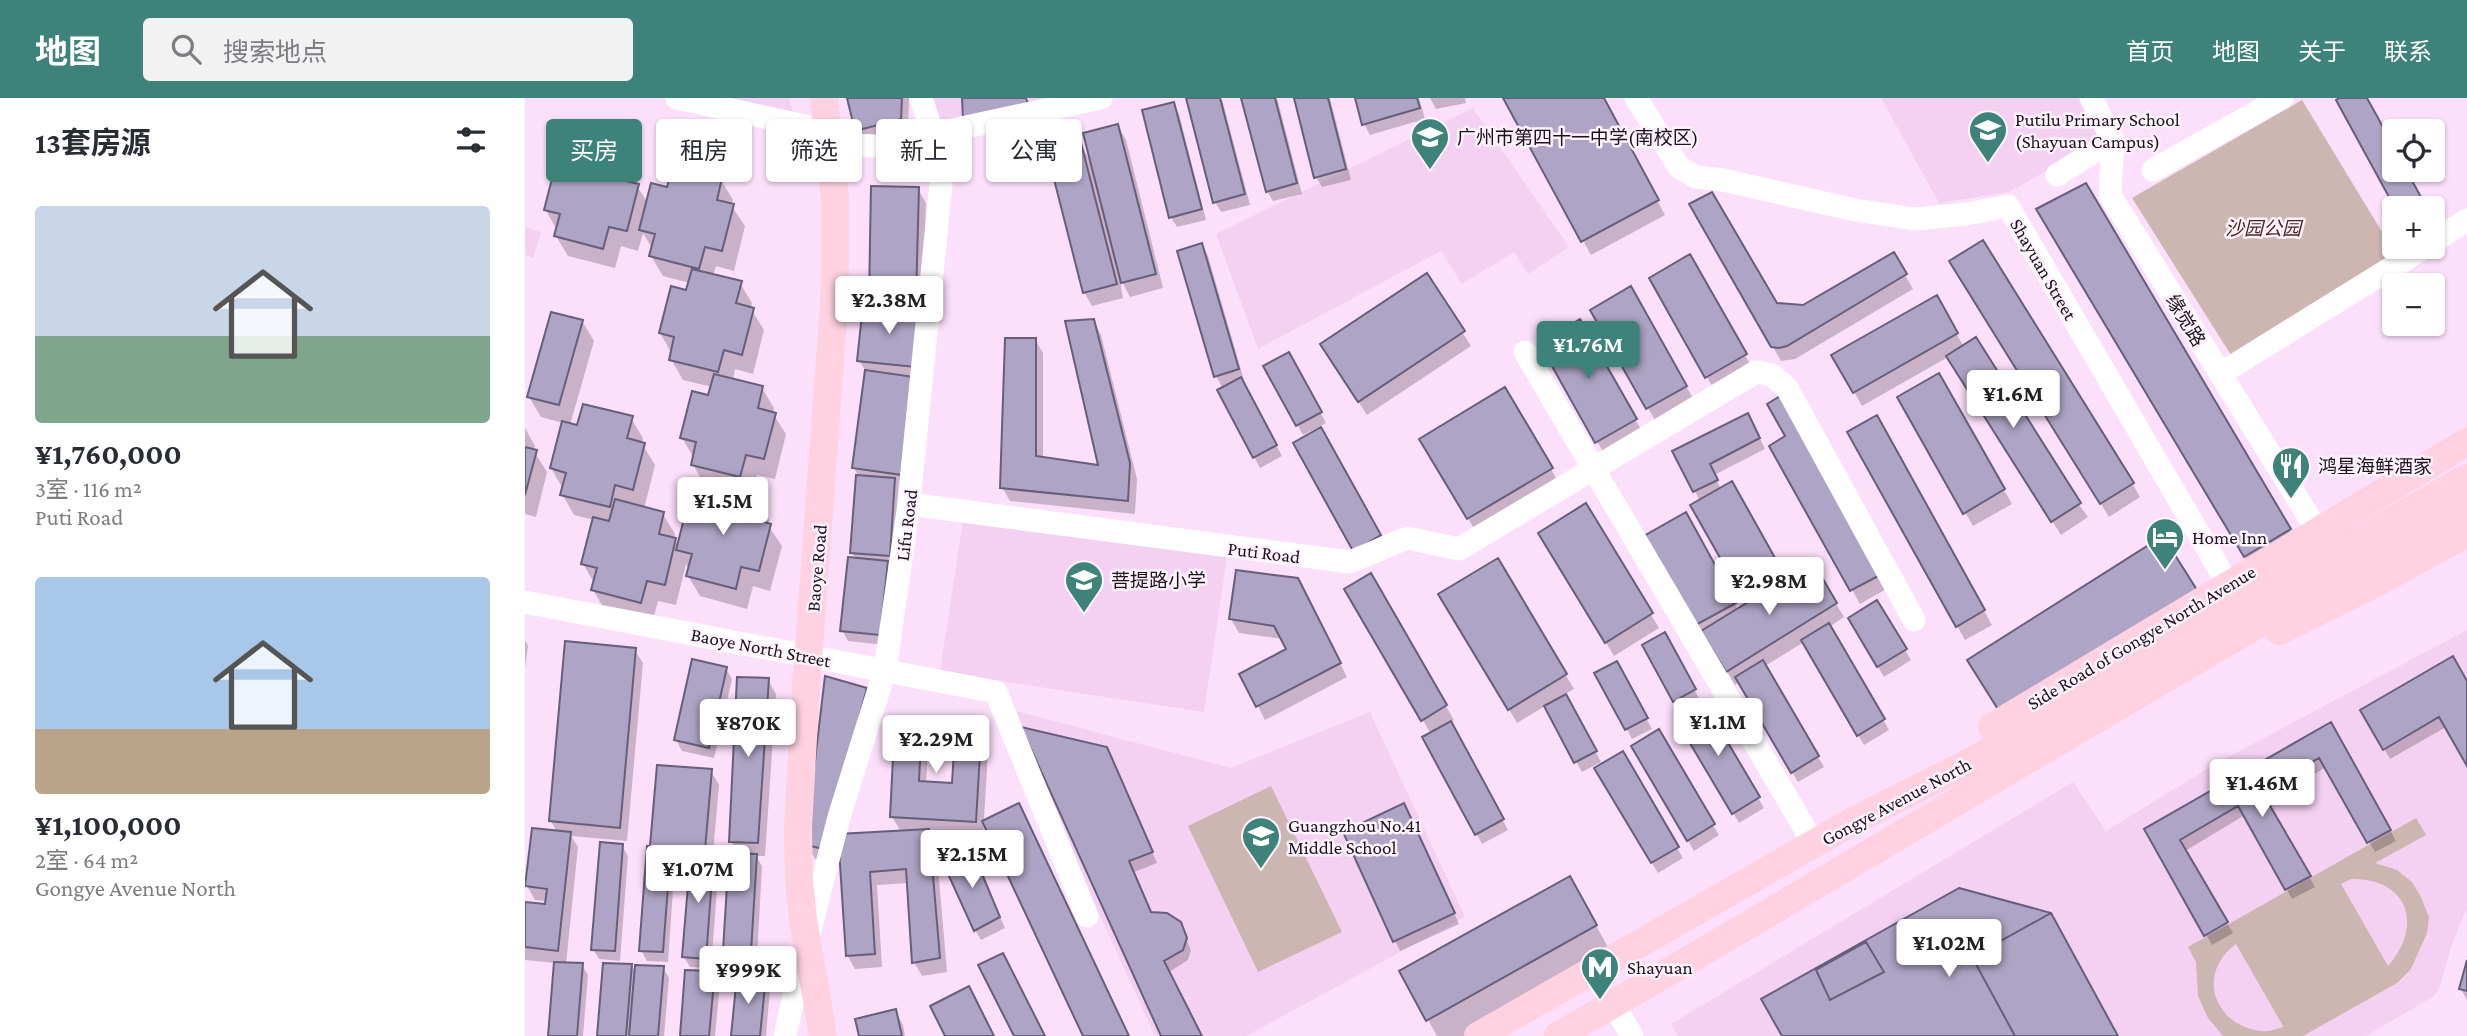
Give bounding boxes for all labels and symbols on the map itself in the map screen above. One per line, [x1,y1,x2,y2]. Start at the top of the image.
school or university icon: Putilu Primary School (Shayuan Campus) [1967,109,2009,164]
place label: Putilu Primary School (Shayuan Campus) [2015,109,2180,153]
school or university icon: 广州市第四十一中学(南校区) [1409,116,1451,171]
place label: 广州市第四十一中学(南校区) [1457,127,1698,149]
street label: Shayuan Street [2006,215,2081,324]
park label: 沙园公园 [2225,218,2304,239]
pin: ¥2.38M [832,276,946,336]
street label: 缘觉路 [2162,290,2209,350]
pin: ¥1.76M [1531,322,1645,381]
pin: ¥1.6M [1964,370,2062,430]
restaurant icon: 鸿星海鲜酒家 [2270,445,2312,500]
place label: 鸿星海鲜酒家 [2318,456,2432,477]
pin: ¥1.5M [674,478,772,537]
street label: Lifu Road [892,488,921,562]
hotel icon: Home Inn [2144,516,2186,571]
street label: Baoye Road [802,523,831,613]
place label: Home Inn [2192,527,2267,548]
street label: Puti Road [1226,538,1301,567]
pin: ¥2.98M [1712,558,1826,617]
school or university icon: 菩提路小学 [1063,559,1105,614]
street label: Side Road of Gongye North Avenue [2023,561,2259,714]
place label: 菩提路小学 [1111,570,1206,591]
street label: Baoye North Street [689,624,833,672]
pin: ¥1.1M [1669,698,1767,758]
pin: ¥870K [699,700,797,759]
pin: ¥2.29M [879,716,993,775]
street label: Gongye Avenue North [1818,753,1974,850]
pin: ¥1.46M [2205,760,2319,819]
school or university icon: Guangzhou No.41 Middle School [1240,815,1282,870]
place label: Guangzhou No.41 Middle School [1288,815,1421,858]
pin: ¥2.15M [915,830,1029,890]
pin: ¥1.07M [641,846,755,905]
pin: ¥1.02M [1892,920,2006,979]
pin: ¥999K [699,946,797,1006]
metro station icon: Shayuan [1579,946,1621,1001]
place label: Shayuan [1627,957,1693,978]

